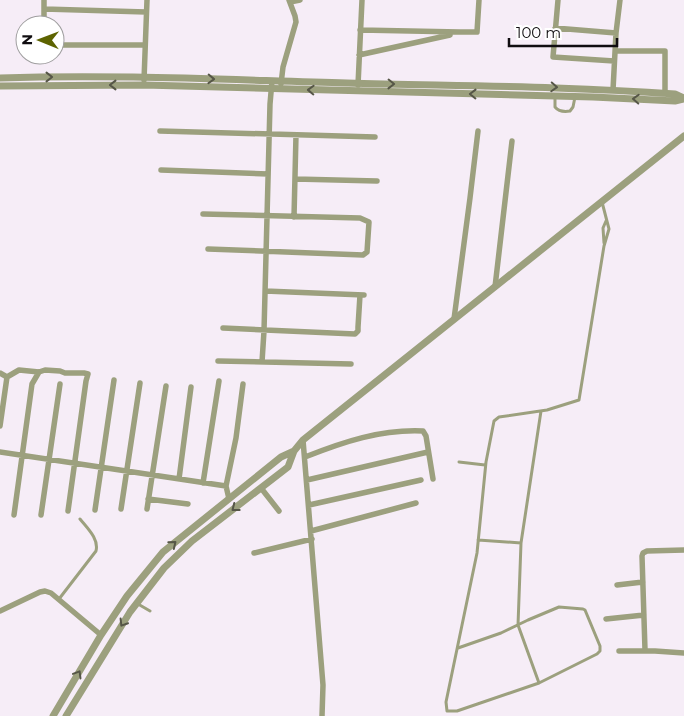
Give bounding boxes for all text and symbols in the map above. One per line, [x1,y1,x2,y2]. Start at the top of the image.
north arrow [15,15,65,65]
scale bar [509,15,616,47]
text: 100 m [516,23,561,42]
text: N [18,34,36,46]
one-way arrow [45,72,53,82]
one-way arrow [207,74,215,85]
one-way arrow [388,79,395,89]
one-way arrow [109,80,117,90]
one-way arrow [550,82,558,93]
one-way arrow [307,84,315,95]
one-way arrow [469,89,476,99]
one-way arrow [631,94,639,105]
one-way arrow [231,502,241,511]
one-way arrow [167,541,176,549]
one-way arrow [119,618,129,627]
one-way arrow [71,671,81,680]

